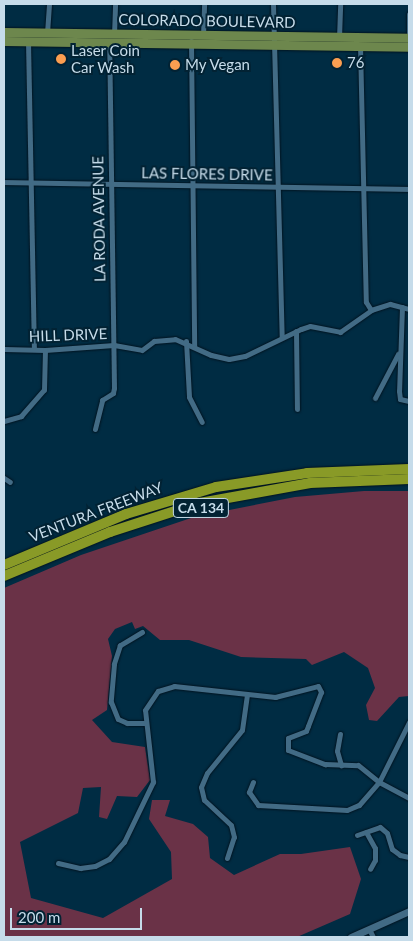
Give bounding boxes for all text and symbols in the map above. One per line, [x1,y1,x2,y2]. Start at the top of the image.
street label: COLORADO BOULEVARD [118,10,296,32]
place label: Laser Coin Car Wash [71,41,140,76]
marker: Laser Coin Car Wash [55,53,67,65]
place label: 76 [347,54,364,72]
place label: My Vegan [185,56,251,74]
marker: 76 [331,57,343,69]
marker: My Vegan [169,59,181,71]
street label: LA RODA AVENUE [89,155,109,283]
street label: LAS FLORES DRIVE [141,164,273,184]
street label: HILL DRIVE [28,325,108,345]
street label: VENTURA FREEWAY [26,478,166,546]
road number: CA 134 [172,496,230,520]
scale bar [12,898,145,930]
text: 200 m [18,908,60,926]

